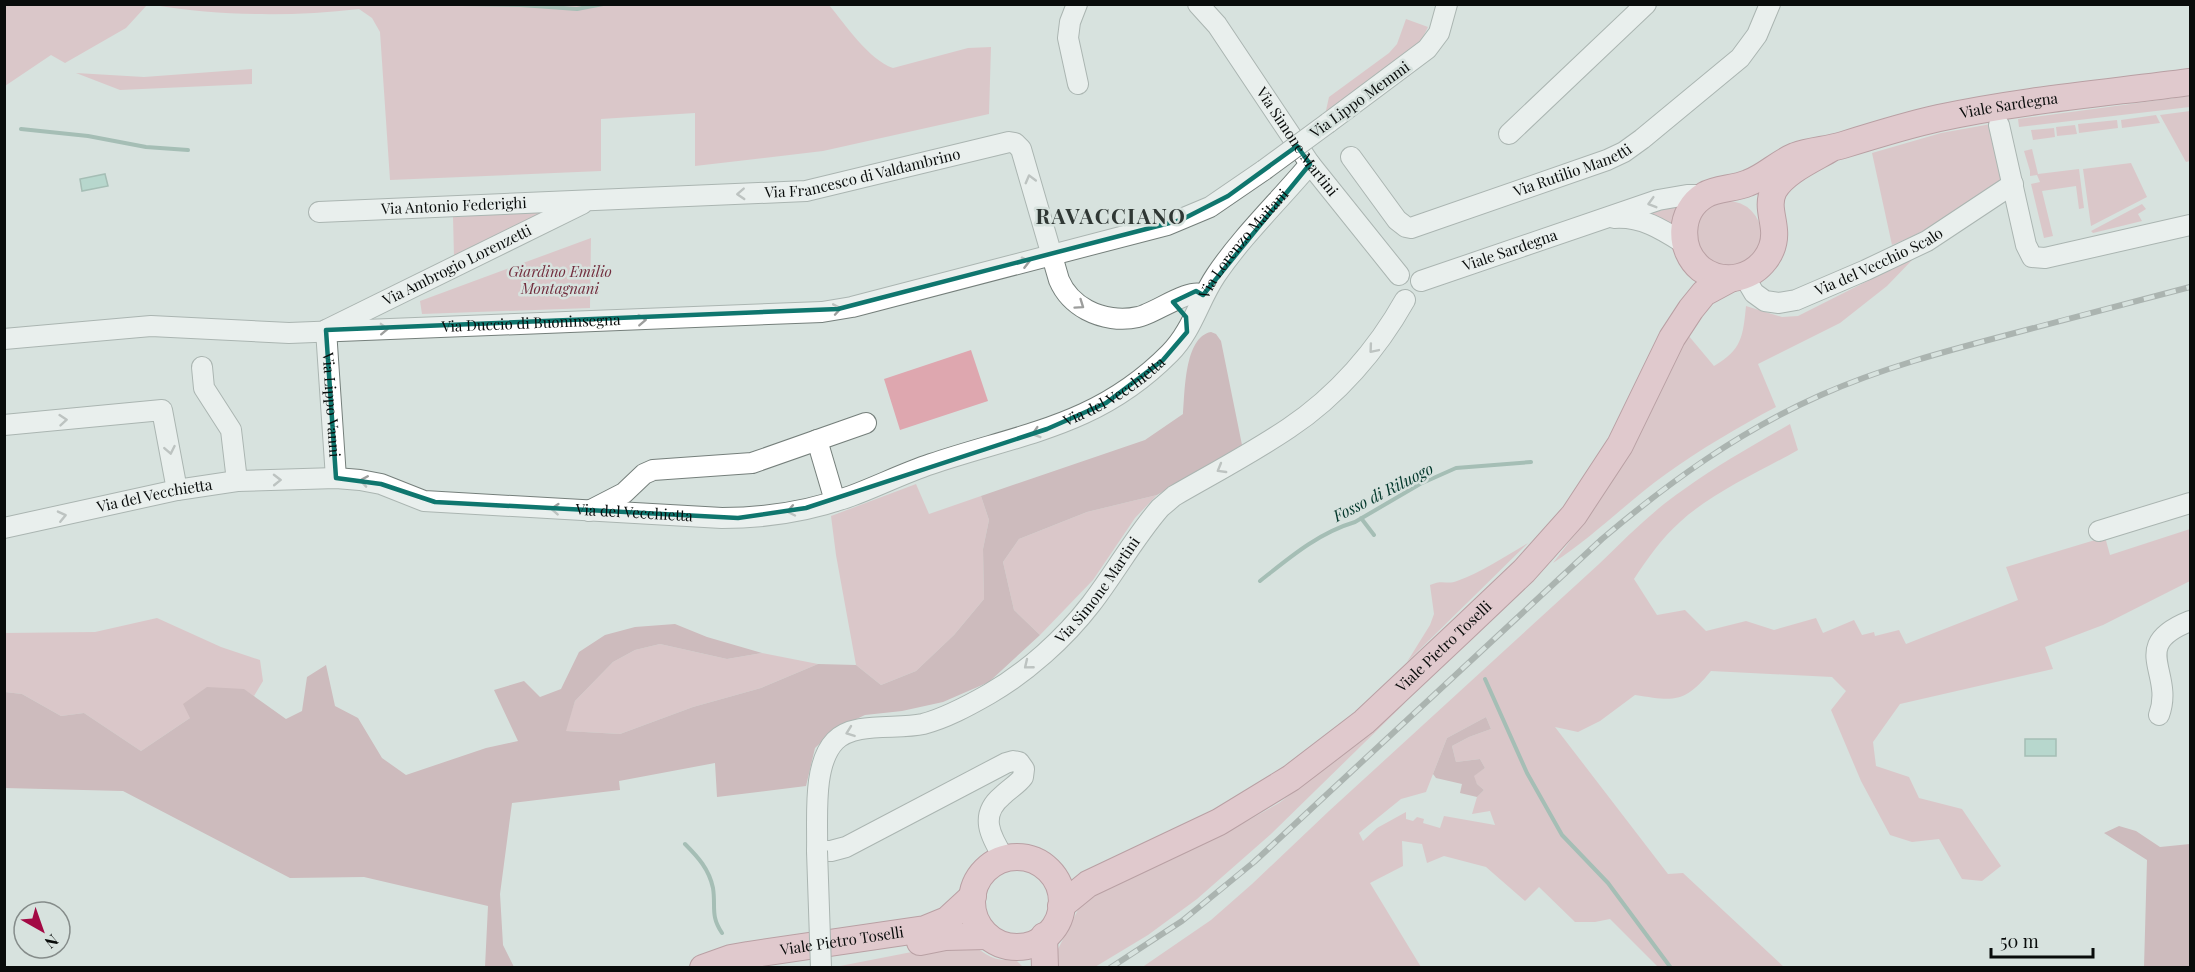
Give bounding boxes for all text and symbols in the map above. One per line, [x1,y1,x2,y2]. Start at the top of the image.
street label: Via Lippo Memmi [1305,56,1414,143]
street label: Via Simone Martini [1252,82,1343,201]
street label: Viale Sardegna [1957,87,2060,123]
street label: Via Rutilio Manetti [1510,138,1636,201]
street label: Via Francesco di Valdambrino [763,143,962,202]
one-way arrow [1025,175,1037,185]
street label: Via Lorenzo Maitani [1193,184,1293,302]
one-way arrow [736,188,745,201]
street label: Via Antonio Federighi [380,192,528,218]
one-way arrow [1647,196,1658,208]
district label: RAVACCIANO [1035,201,1187,229]
street label: Via Ambrogio Lorenzetti [378,219,535,310]
street label: Via del Vecchio Scalo [1810,222,1946,300]
street label: Viale Sardegna [1459,224,1560,275]
one-way arrow [1021,257,1031,270]
park label: Giardino Emilio Montagnani [508,261,612,298]
one-way arrow [1073,298,1084,309]
one-way arrow [832,304,841,316]
street label: Via Duccio di Buoninsegna [440,309,621,336]
one-way arrow [638,313,647,326]
one-way arrow [380,323,389,336]
one-way arrow [1369,342,1380,353]
street label: Via Lippo Vanni [318,351,346,458]
street label: Via del Vecchietta [1059,352,1169,431]
one-way arrow [58,414,67,427]
one-way arrow [1031,425,1042,438]
one-way arrow [163,445,176,455]
water label: Fosso di Riluogo [1328,457,1437,526]
one-way arrow [1217,461,1227,473]
street label: Via del Vecchietta [94,474,214,517]
one-way arrow [273,474,282,486]
one-way arrow [359,476,368,488]
street label: Via del Vecchietta [574,499,694,525]
one-way arrow [550,502,559,515]
one-way arrow [786,504,796,517]
one-way arrow [57,510,67,523]
street label: Via Simone Martini [1050,532,1144,648]
street label: Viale Pietro Toselli [1390,596,1496,697]
one-way arrow [1024,658,1035,669]
one-way arrow [846,725,856,738]
north arrow [12,900,72,960]
street label: Viale Pietro Toselli [778,921,906,959]
scale bar [1991,921,2093,959]
text: 50 m [2000,929,2039,953]
text: N [40,930,63,954]

